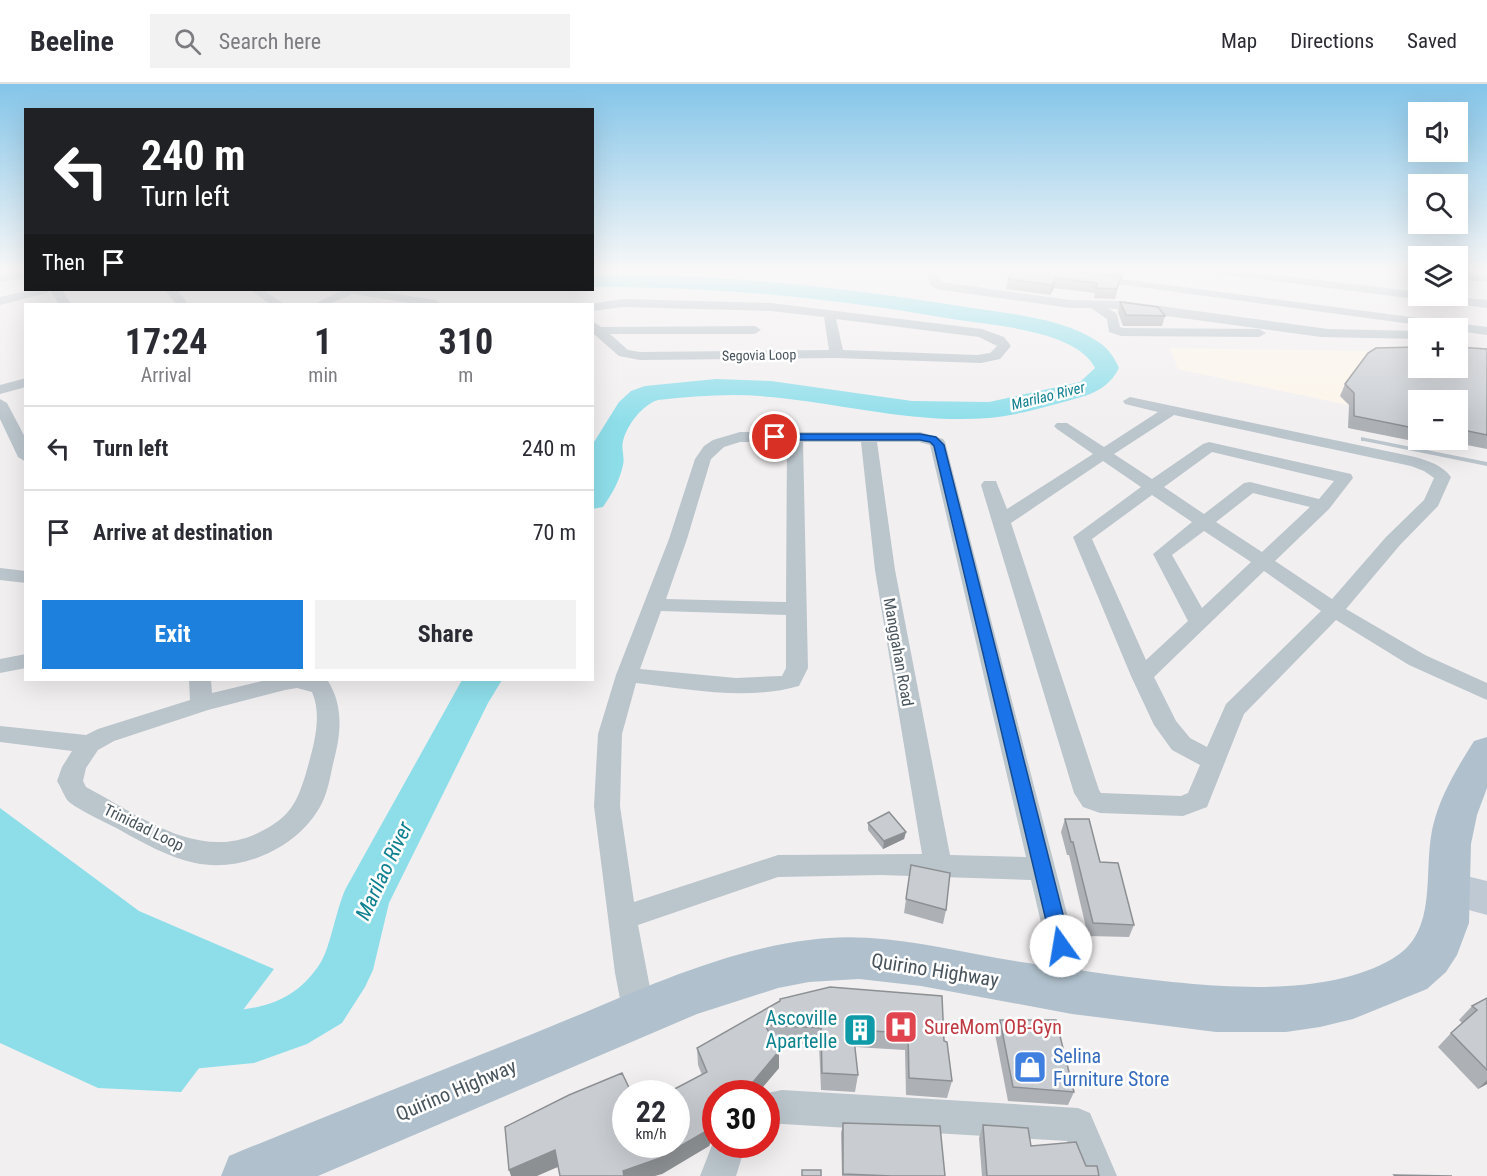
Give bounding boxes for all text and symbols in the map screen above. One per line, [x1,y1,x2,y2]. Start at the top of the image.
search box [150,14,570,68]
text: Beeline [30,25,114,58]
icon: search [171,25,204,58]
text: Search here [219,29,321,54]
text: Map [1221,29,1257,53]
text: Directions [1290,29,1374,53]
text: Saved [1407,29,1457,53]
map controls [1408,102,1468,450]
button: sound [1408,102,1468,162]
text: 240 m [141,131,246,180]
icon: left [42,132,120,210]
button: search [1408,174,1468,234]
text: Turn left [141,181,230,213]
icon: arrive [97,246,130,279]
button: layers [1408,246,1468,306]
text: Then [42,250,85,275]
button: + [1408,318,1468,378]
text: 17:24 [125,321,207,363]
text: 1 [314,321,332,363]
text: 310 [439,321,493,363]
street label: Segovia Loop [722,346,796,364]
text: Arrival [141,363,192,387]
text: min [308,363,338,387]
text: m [458,363,473,387]
water label: Marilao River [1009,378,1087,414]
button: − [1408,390,1468,450]
pin [749,411,800,462]
icon: arrive [758,420,791,453]
icon: left [42,432,75,465]
text: Turn left [93,436,168,461]
text: 240 m [522,436,576,461]
icon: arrive [42,516,75,549]
text: Arrive at destination [93,520,273,545]
text: 70 m [533,520,576,545]
street label: Manggahan Road [880,596,917,708]
button: Exit [42,600,303,669]
button: Share [315,600,576,669]
street label: Trinidad Loop [101,800,187,855]
water label: Marilao River [351,817,417,924]
position arrow [1029,914,1093,978]
street label: Quirino Highway [870,948,1000,992]
place label: Ascoville Apartelle [766,1006,837,1053]
hospital icon: SureMom OB-Gyn [883,1009,919,1045]
building icon: Ascoville Apartelle [842,1012,878,1048]
place label: SureMom OB-Gyn [924,1015,1062,1039]
place label: Selina Furniture Store [1053,1044,1169,1091]
shop icon: Selina Furniture Store [1012,1049,1048,1085]
street label: Quirino Highway [392,1054,520,1126]
speed limit sign: 30 [702,1080,780,1158]
text: 22 [636,1094,666,1129]
text: km/h [636,1125,666,1143]

